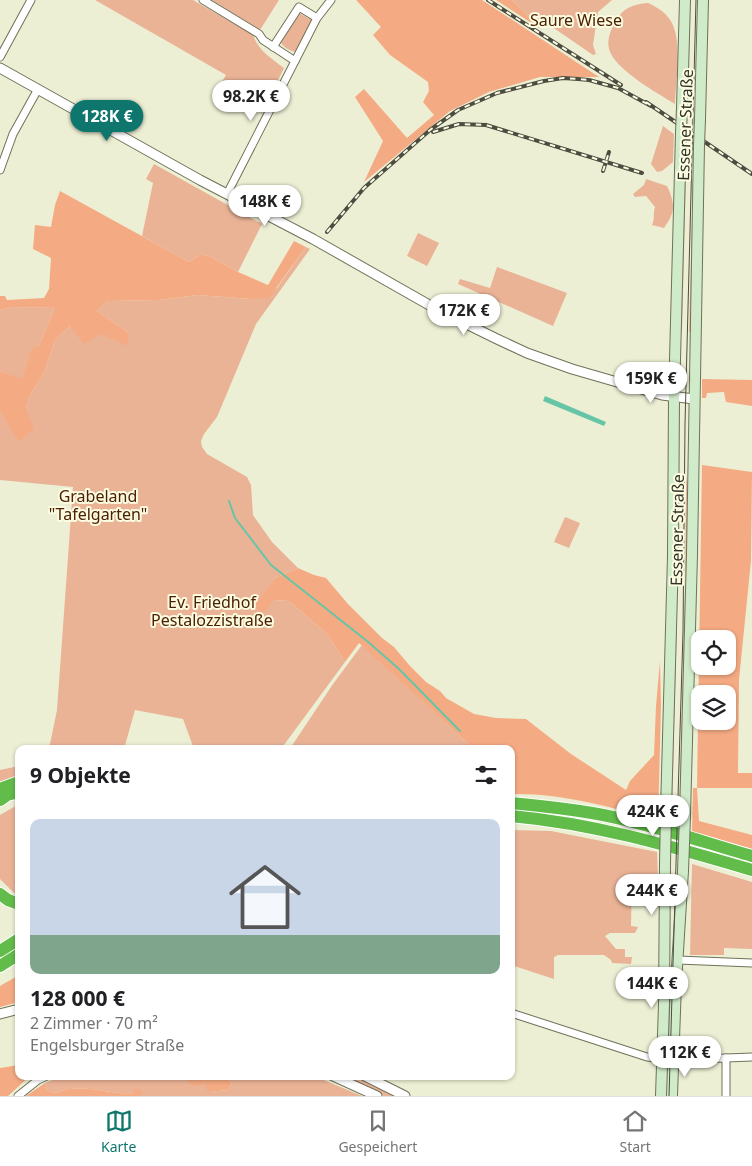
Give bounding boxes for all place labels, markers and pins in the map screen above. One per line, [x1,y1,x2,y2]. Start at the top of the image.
pin: 98.2K € [205,80,297,122]
pin: 128K € [66,100,148,142]
pin: 148K € [224,184,306,227]
pin: 172K € [423,294,505,336]
pin: 159K € [610,362,692,404]
pin: 424K € [612,794,694,837]
pin: 244K € [611,874,693,916]
pin: 144K € [611,966,693,1009]
pin: 112K € [644,1036,726,1078]

